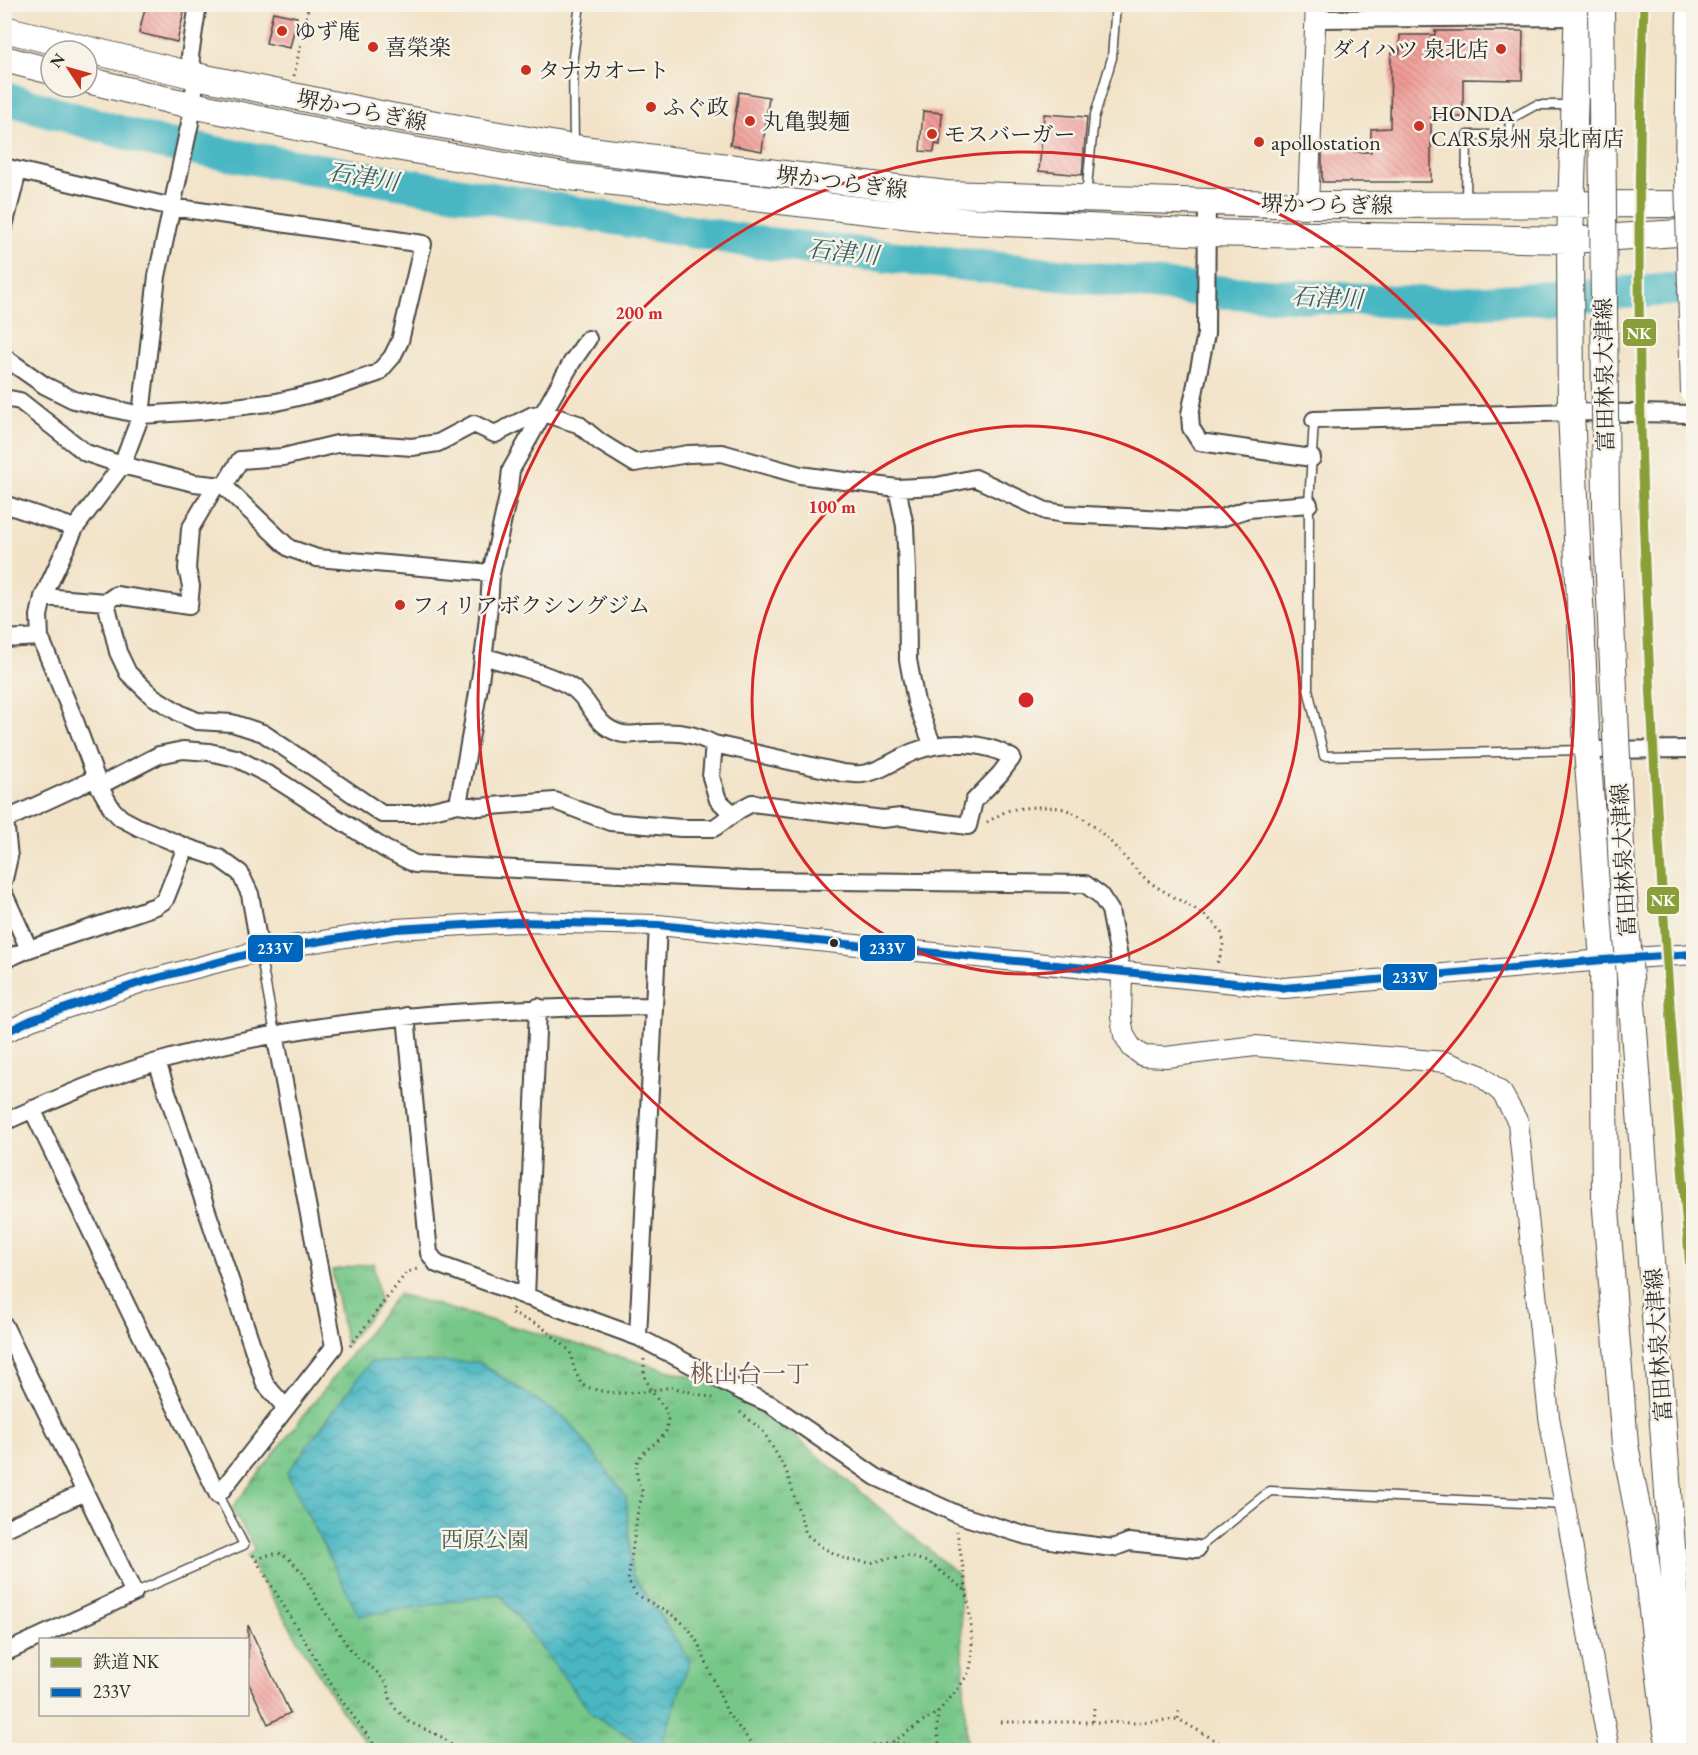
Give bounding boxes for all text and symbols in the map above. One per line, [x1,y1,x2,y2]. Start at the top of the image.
place label: ゆず庵 [294,17,360,46]
marker: ゆず庵 [275,24,289,38]
place label: 喜榮楽 [385,33,451,62]
place label: ダイハツ 泉北店 [1331,35,1489,64]
north arrow [39,39,99,99]
marker: 喜榮楽 [366,40,380,54]
marker: ダイハツ 泉北店 [1494,42,1508,56]
text: N [45,49,70,72]
place label: タナカオート [538,56,670,85]
marker: タナカオート [519,63,533,77]
street label: 堺かつらぎ線 [294,84,429,137]
place label: ふぐ政 [663,93,729,122]
place label: HONDA CARS泉州 泉北南店 [1431,99,1624,153]
marker: ふぐ政 [644,100,658,114]
place label: 丸亀製麺 [762,107,850,136]
marker: 丸亀製麺 [743,114,757,128]
marker: HONDA CARS泉州 泉北南店 [1412,119,1426,133]
place label: モスバーガー [944,120,1076,149]
marker: モスバーガー [925,127,939,141]
place label: apollostation [1271,128,1381,157]
marker: apollostation [1252,135,1266,149]
water label: 石津川 [325,156,404,198]
street label: 堺かつらぎ線 [775,160,909,205]
street label: 堺かつらぎ線 [1261,189,1393,220]
water label: 石津川 [806,232,883,271]
water label: 石津川 [1290,280,1367,315]
street label: 富田林泉大津線 [1589,298,1620,452]
text: 200 m [615,301,663,324]
line badge: NK [1622,318,1657,347]
text: NK [1626,323,1652,344]
text: 100 m [808,495,856,518]
place label: フィリアボクシングジム [412,591,650,620]
marker: フィリアボクシングジム [393,598,407,612]
centre of rings [1016,690,1036,710]
street label: 富田林泉大津線 [1605,782,1642,938]
line badge: NK [1646,886,1680,915]
text: NK [1650,890,1676,911]
line badge: 233V [247,934,304,963]
line badge: 233V [859,934,916,962]
unlabelled marker [828,937,840,949]
text: 233V [257,938,294,959]
text: 233V [869,938,906,959]
line badge: 233V [1382,963,1438,991]
text: 233V [1392,967,1429,988]
street label: 富田林泉大津線 [1639,1267,1678,1423]
district label: 桃山台一丁 [690,1358,810,1389]
park label: 西原公園 [441,1525,529,1554]
legend [39,1638,249,1716]
text: 鉄道 NK [93,1650,160,1673]
text: 233V [93,1680,132,1703]

